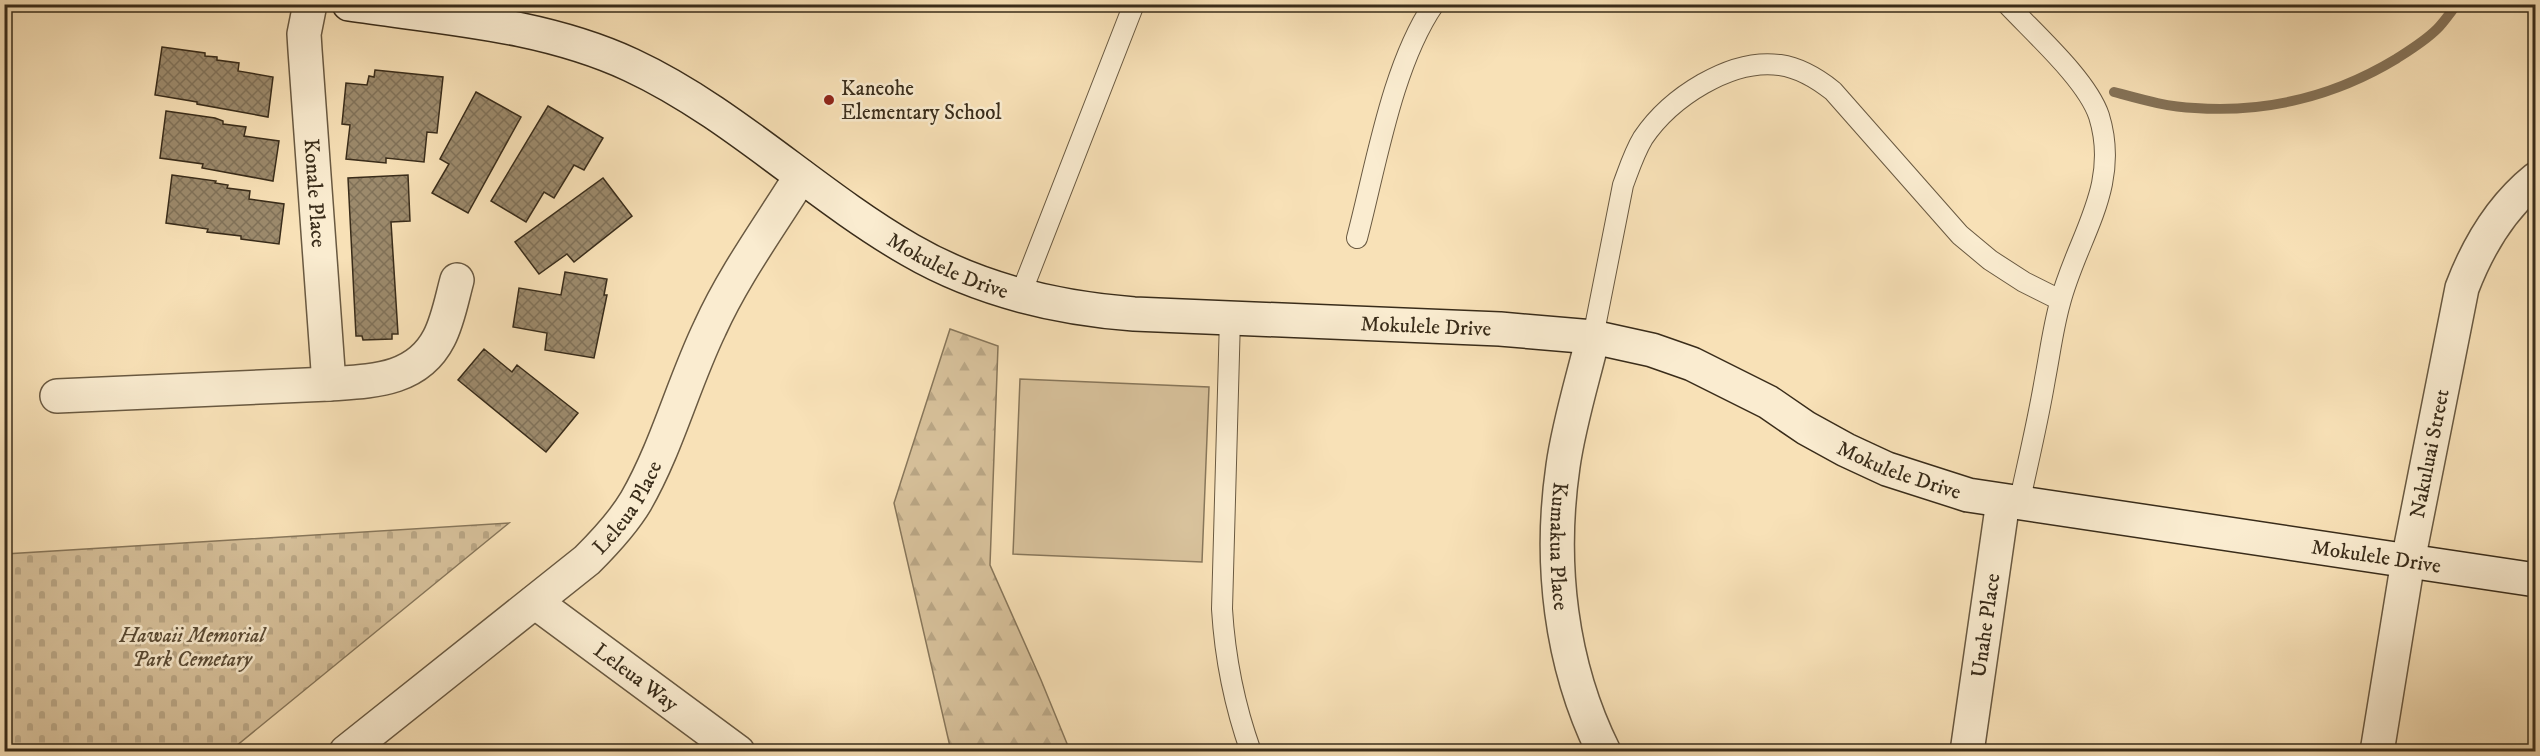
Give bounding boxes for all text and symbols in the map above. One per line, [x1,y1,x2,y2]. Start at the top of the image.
place label: Kaneohe Elementary School [841,76,1002,126]
marker: Kaneohe Elementary School [822,93,836,107]
street label: Konale Place [297,138,331,249]
street label: Mokulele Drive [882,227,1011,305]
street label: Mokulele Drive [1360,311,1492,343]
street label: Nakuluai Street [2405,387,2456,521]
street label: Mokulele Drive [1833,436,1964,506]
street label: Leleua Place [588,457,668,560]
street label: Kumakua Place [1543,481,1573,612]
street label: Mokulele Drive [2309,535,2443,580]
street label: Unahe Place [1966,571,2007,679]
park label: Hawaii Memorial Park Cemetary [118,623,267,673]
street label: Leleua Way [588,638,684,718]

